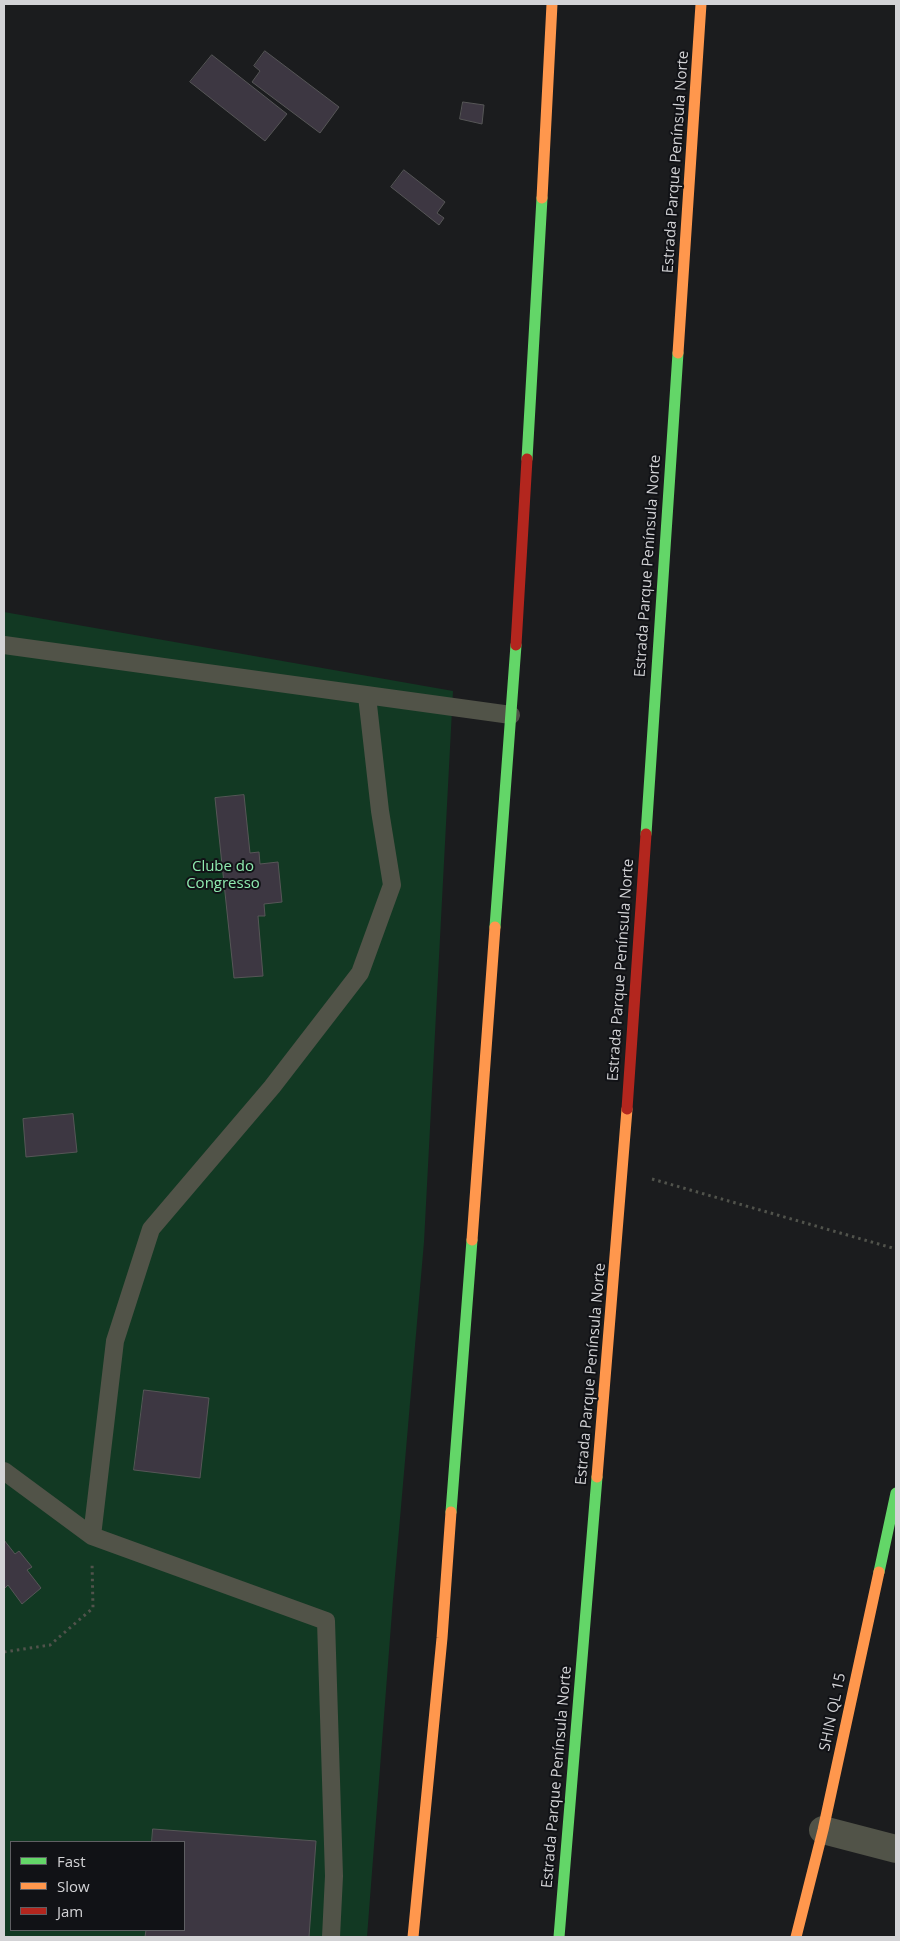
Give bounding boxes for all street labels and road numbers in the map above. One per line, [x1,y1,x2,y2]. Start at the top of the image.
street label: Estrada Parque Península Norte [659,50,693,274]
street label: Estrada Parque Península Norte [631,454,665,678]
street label: Estrada Parque Península Norte [604,858,638,1082]
street label: Estrada Parque Península Norte [572,1262,610,1486]
street label: Estrada Parque Península Norte [538,1665,576,1889]
street label: SHIN QL 15 [816,1671,850,1753]

